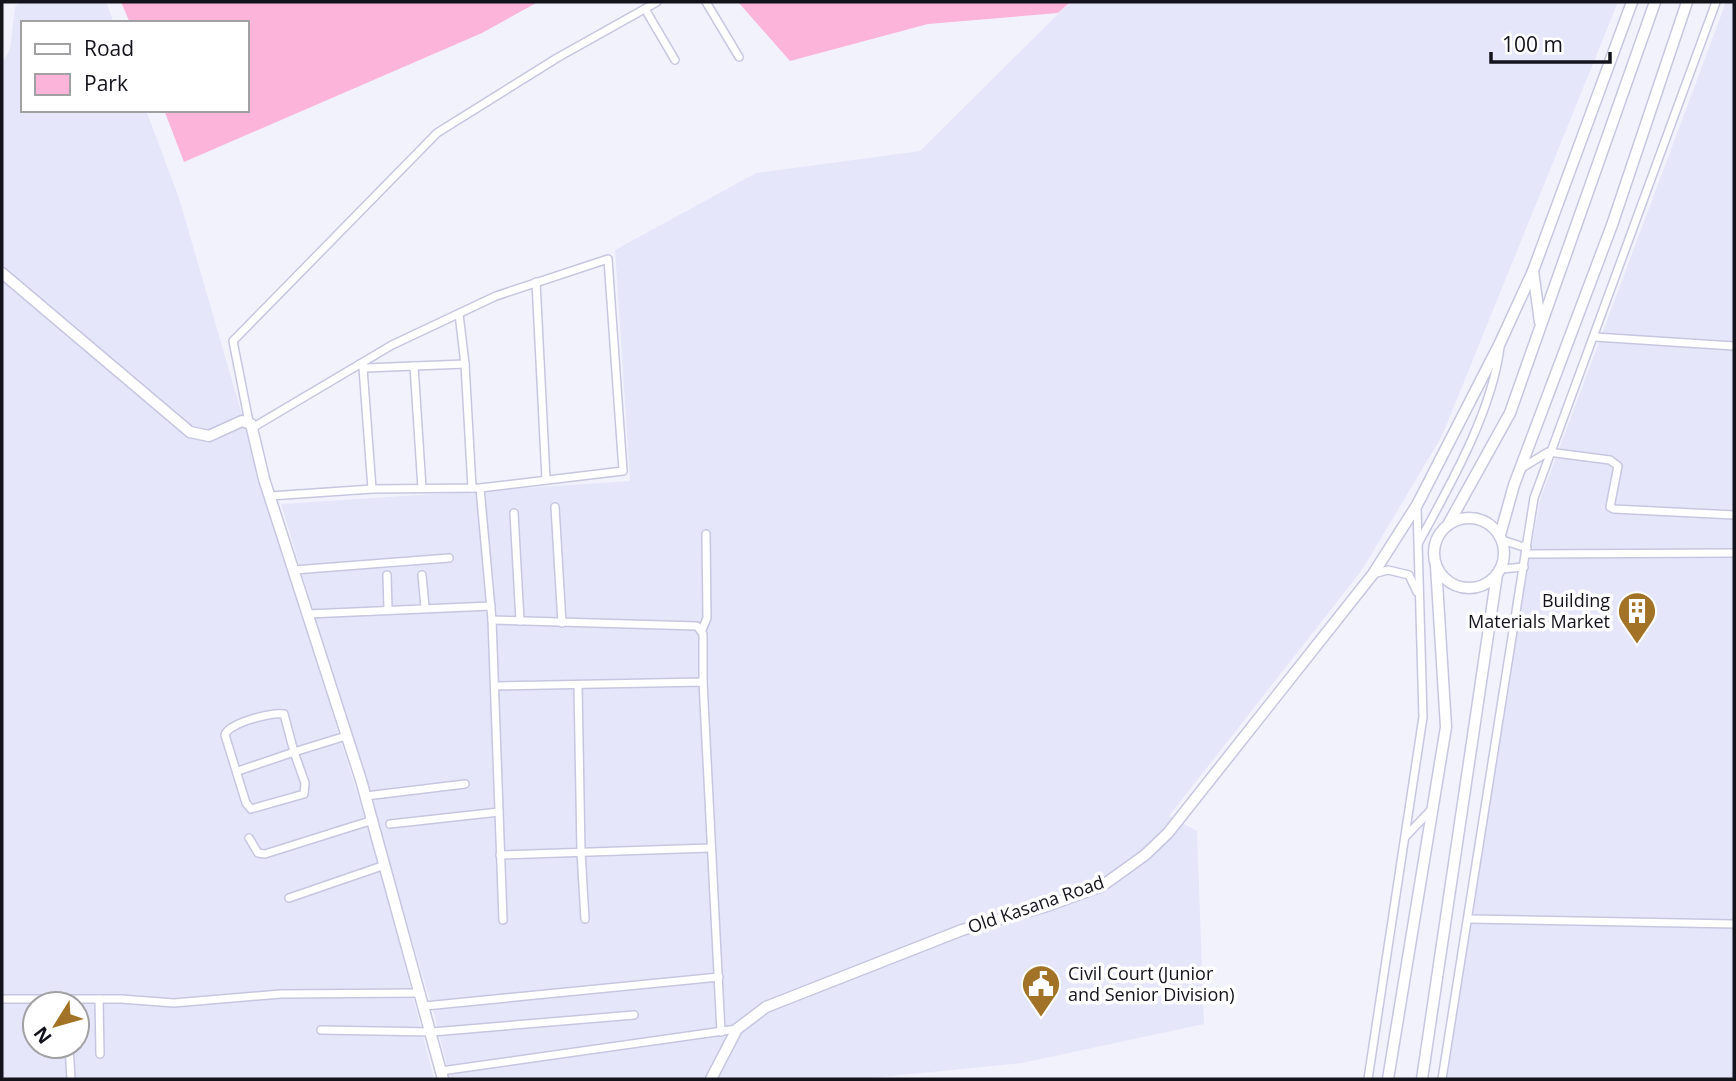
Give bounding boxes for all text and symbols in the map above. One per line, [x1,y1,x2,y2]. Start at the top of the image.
legend [21,21,248,112]
scale bar [1491,21,1610,65]
text: 100 m [1502,30,1563,58]
text: Road [84,34,134,62]
text: Park [84,69,128,97]
place label: Building Materials Market [1468,588,1610,633]
building icon: Building Materials Market [1616,590,1658,645]
street label: Old Kasana Road [964,870,1107,939]
place label: Civil Court (Junior and Senior Division) [1068,961,1235,1006]
public building icon: Civil Court (Junior and Senior Division) [1020,963,1062,1018]
north arrow [21,990,91,1060]
text: N [27,1021,57,1049]

